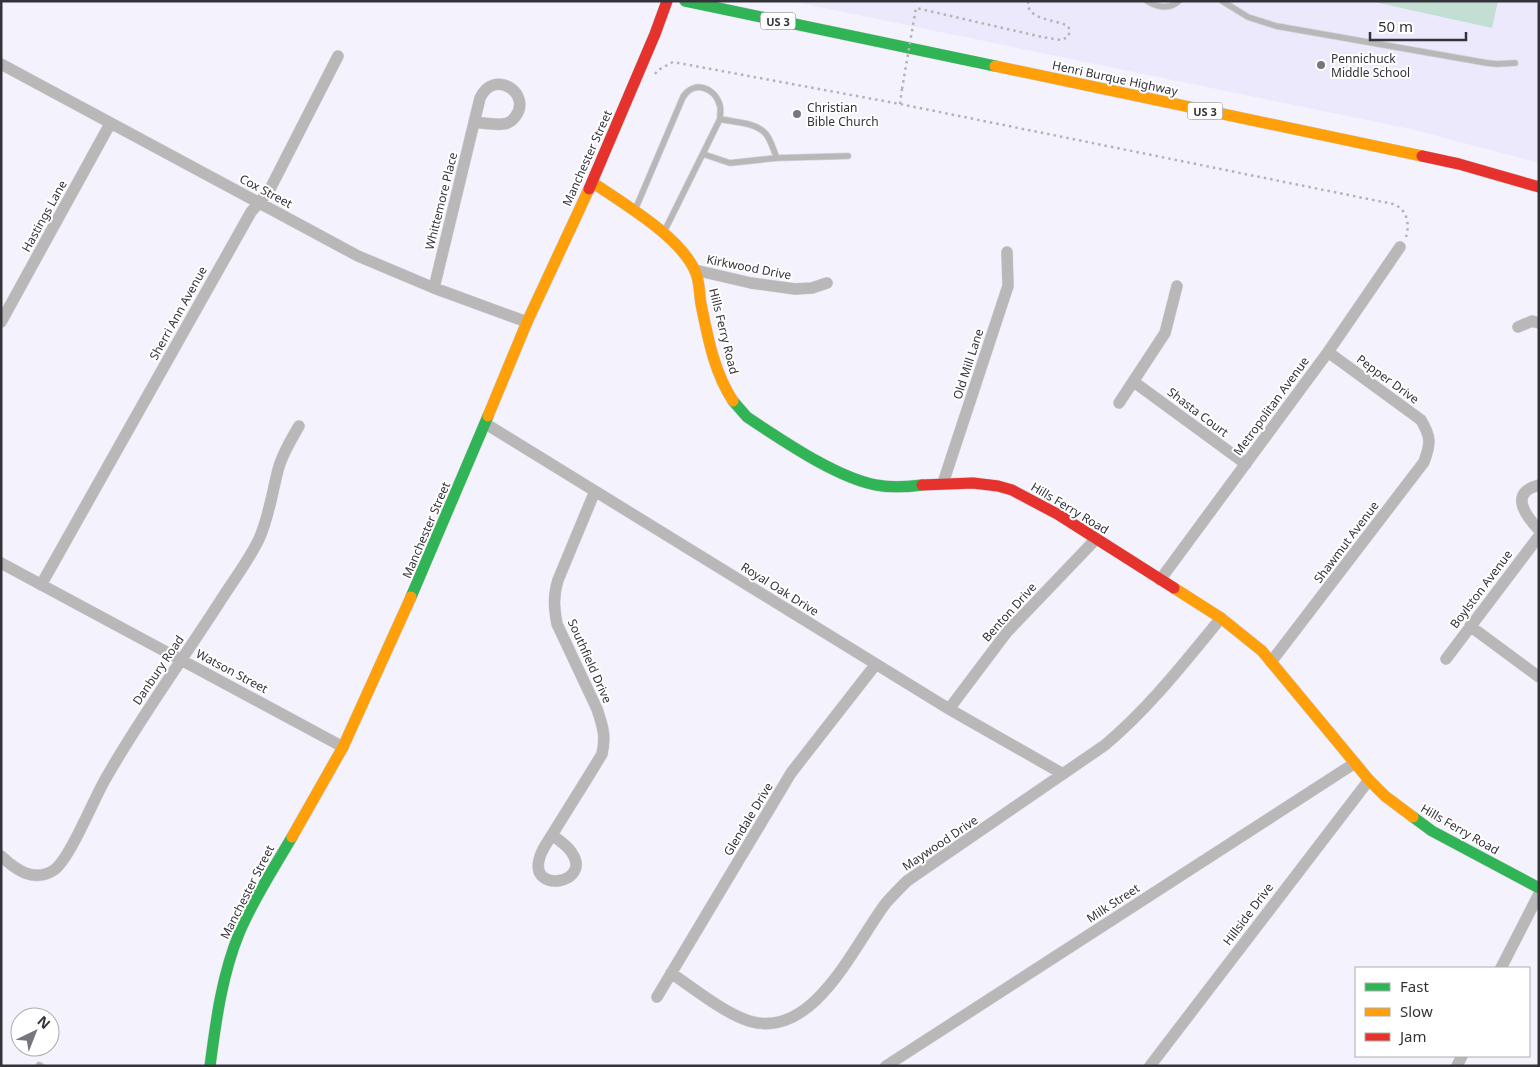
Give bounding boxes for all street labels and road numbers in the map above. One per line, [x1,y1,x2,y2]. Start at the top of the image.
road number: US 3 [760,12,796,30]
street label: Henri Burque Highway [1051,56,1180,100]
road number: US 3 [1188,102,1222,120]
street label: Manchester Street [558,107,616,209]
street label: Whittemore Place [421,150,461,251]
street label: Cox Street [237,170,296,212]
street label: Hastings Lane [17,177,71,255]
street label: Kirkwood Drive [705,250,793,284]
street label: Sherri Ann Avenue [145,263,211,363]
street label: Hills Ferry Road [705,286,743,376]
street label: Old Mill Lane [949,326,988,402]
street label: Pepper Drive [1353,351,1423,408]
street label: Metropolitan Avenue [1229,353,1313,459]
street label: Shasta Court [1164,383,1232,441]
street label: Manchester Street [398,478,454,581]
street label: Hills Ferry Road [1028,478,1112,538]
street label: Shawmut Avenue [1310,497,1383,586]
street label: Boylston Avenue [1446,546,1516,632]
street label: Royal Oak Drive [738,558,822,620]
street label: Benton Drive [978,579,1040,645]
street label: Southfield Drive [564,616,616,706]
street label: Danbury Road [128,632,188,708]
street label: Watson Street [193,645,271,697]
street label: Glendale Drive [719,779,777,859]
street label: Hills Ferry Road [1418,800,1502,858]
street label: Maywood Drive [899,811,981,875]
street label: Manchester Street [216,841,278,942]
street label: Milk Street [1083,879,1143,926]
street label: Hillside Drive [1219,879,1277,949]

